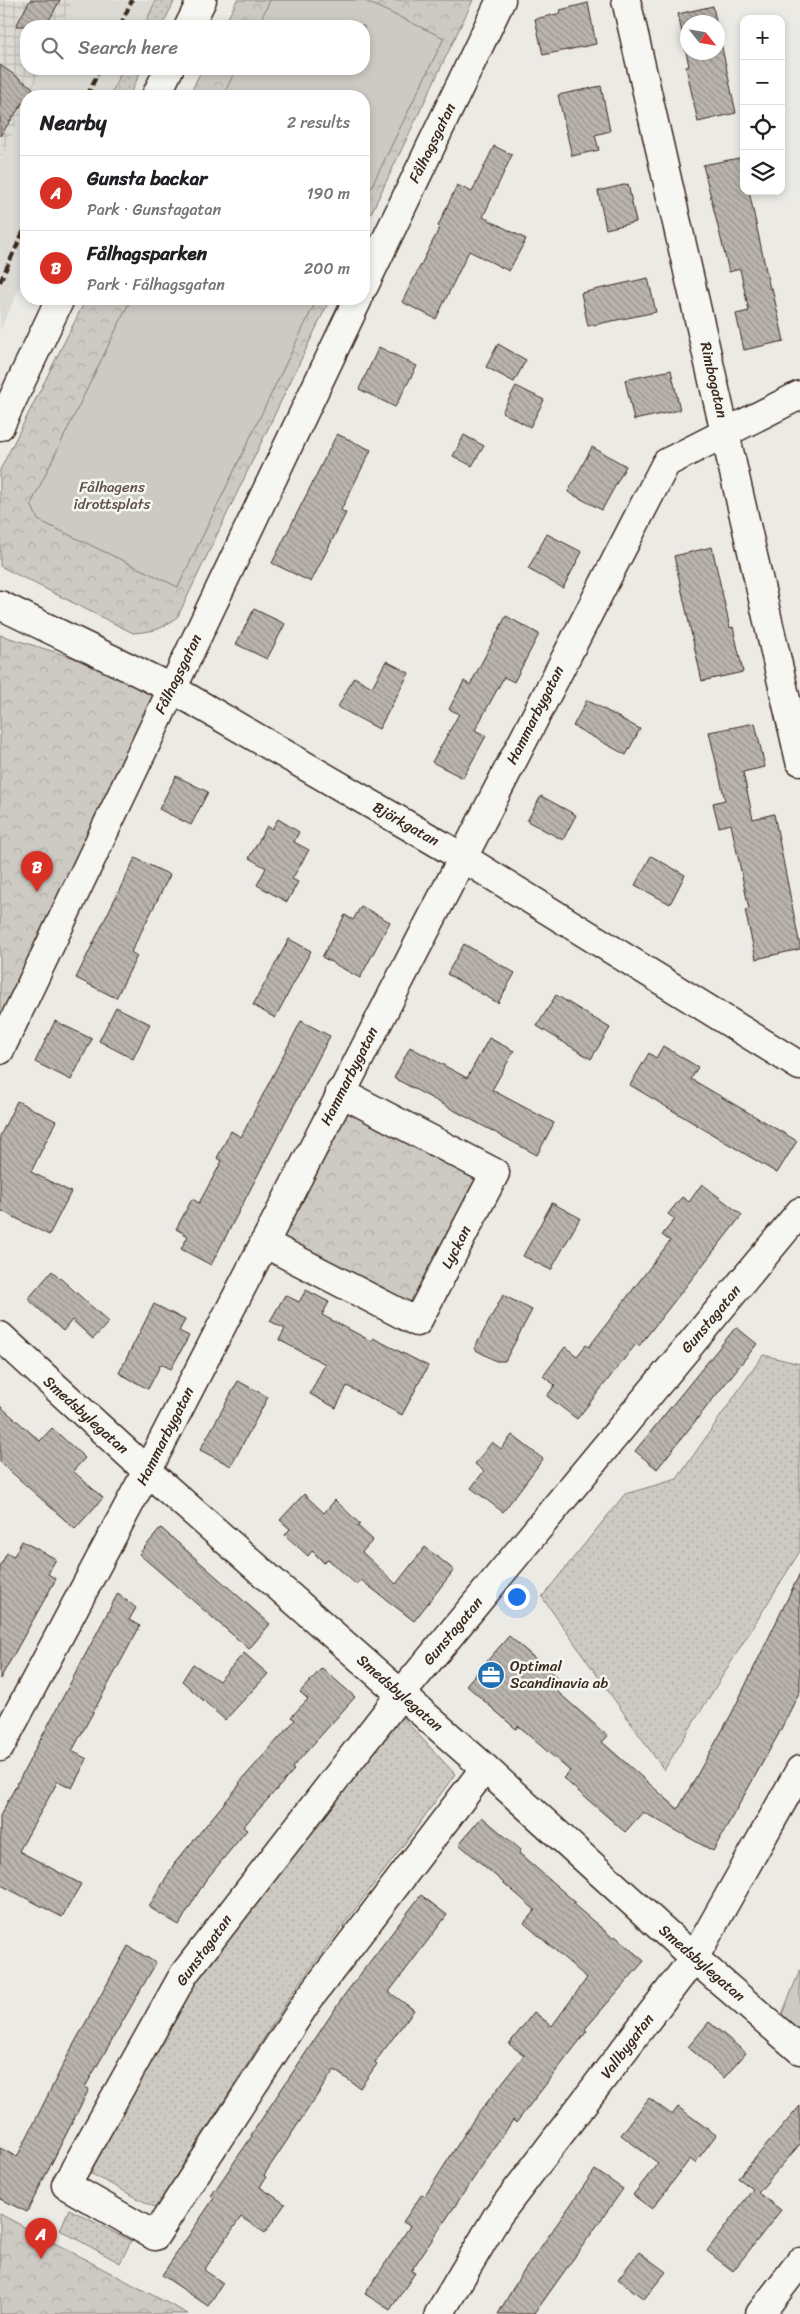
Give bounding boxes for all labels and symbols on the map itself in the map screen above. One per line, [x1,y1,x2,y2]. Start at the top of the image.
north arrow [680,15,725,60]
street label: Fålhagsgatan [401,98,463,188]
street label: Rimbogatan [693,339,735,421]
park label: Fålhagens idrottsplats [73,474,151,517]
street label: Fålhagsgatan [147,629,209,719]
street label: Hammarbygatan [499,661,571,769]
street label: Björkgatan [368,794,444,854]
pin: B [21,851,53,892]
street label: Hammarbygatan [313,1022,385,1130]
street label: Lyckan [434,1221,478,1273]
street label: Gunstagatan [674,1279,748,1359]
street label: Smedsbylegatan [37,1369,135,1461]
street label: Hammarbygatan [129,1382,201,1490]
your location [504,1584,530,1610]
street label: Gunstagatan [416,1591,490,1671]
street label: Smedsbylegatan [351,1648,449,1738]
place label: Optimal Scandinavia ab [510,1653,608,1696]
office icon: Optimal Scandinavia ab [476,1660,506,1690]
street label: Gunstagatan [169,1909,239,1991]
street label: Smedsbylegatan [653,1918,751,2008]
street label: Vallbygatan [594,2008,660,2084]
pin: A [25,2218,57,2259]

